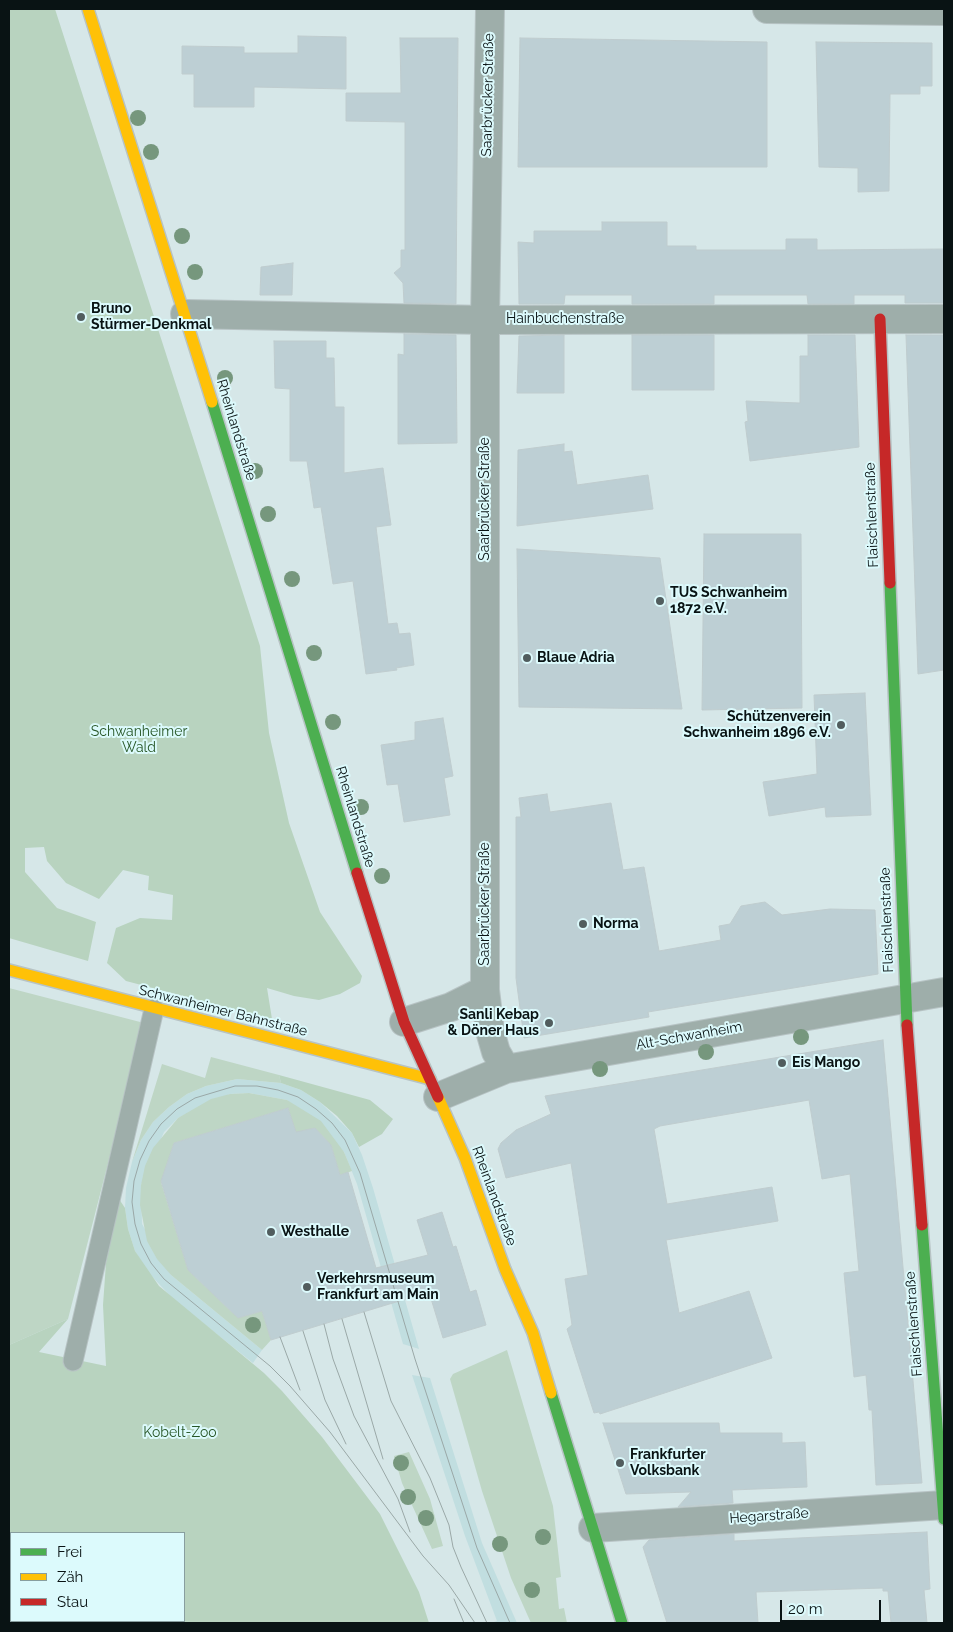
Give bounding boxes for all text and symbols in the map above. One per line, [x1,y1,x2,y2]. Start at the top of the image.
street label: Saarbrücker Straße [479,33,497,157]
place label: Bruno Stürmer-Denkmal [91,301,211,334]
marker: Bruno Stürmer-Denkmal [75,311,87,323]
street label: Hainbuchenstraße [506,311,624,327]
street label: Rheinlandstraße [213,377,259,483]
street label: Saarbrücker Straße [477,437,493,561]
street label: Flaischlenstraße [862,462,882,568]
place label: TUS Schwanheim 1872 e.V. [670,585,787,618]
marker: TUS Schwanheim 1872 e.V. [654,595,666,607]
place label: Blaue Adria [537,650,615,666]
marker: Blaue Adria [521,652,533,664]
place label: Schützenverein Schwanheim 1896 e.V. [684,709,831,742]
marker: Schützenverein Schwanheim 1896 e.V. [835,719,847,731]
park label: Schwanheimer Wald [91,724,187,756]
street label: Rheinlandstraße [332,764,378,870]
street label: Saarbrücker Straße [477,842,493,966]
street label: Flaischlenstraße [877,867,897,973]
place label: Norma [593,916,639,932]
marker: Norma [577,918,589,930]
street label: Schwanheimer Bahnstraße [137,982,309,1040]
place label: Sanli Kebap & Döner Haus [448,1007,539,1040]
marker: Sanli Kebap & Döner Haus [543,1017,555,1029]
street label: Alt-Schwanheim [635,1018,743,1054]
place label: Eis Mango [792,1055,860,1071]
marker: Eis Mango [776,1057,788,1069]
street label: Rheinlandstraße [468,1144,520,1248]
place label: Westhalle [281,1224,349,1240]
marker: Westhalle [265,1226,277,1238]
place label: Verkehrsmuseum Frankfurt am Main [317,1271,439,1304]
street label: Flaischlenstraße [902,1271,926,1377]
marker: Verkehrsmuseum Frankfurt am Main [301,1281,313,1293]
park label: Kobelt-Zoo [143,1425,217,1441]
place label: Frankfurter Volksbank [630,1447,706,1480]
marker: Frankfurter Volksbank [614,1457,626,1469]
street label: Hegarstraße [729,1505,809,1527]
legend [10,1532,185,1622]
text: Frei [57,1543,82,1561]
text: Zäh [57,1568,83,1586]
scale bar [783,1590,884,1622]
text: Stau [57,1593,88,1611]
text: 20 m [788,1600,823,1618]

